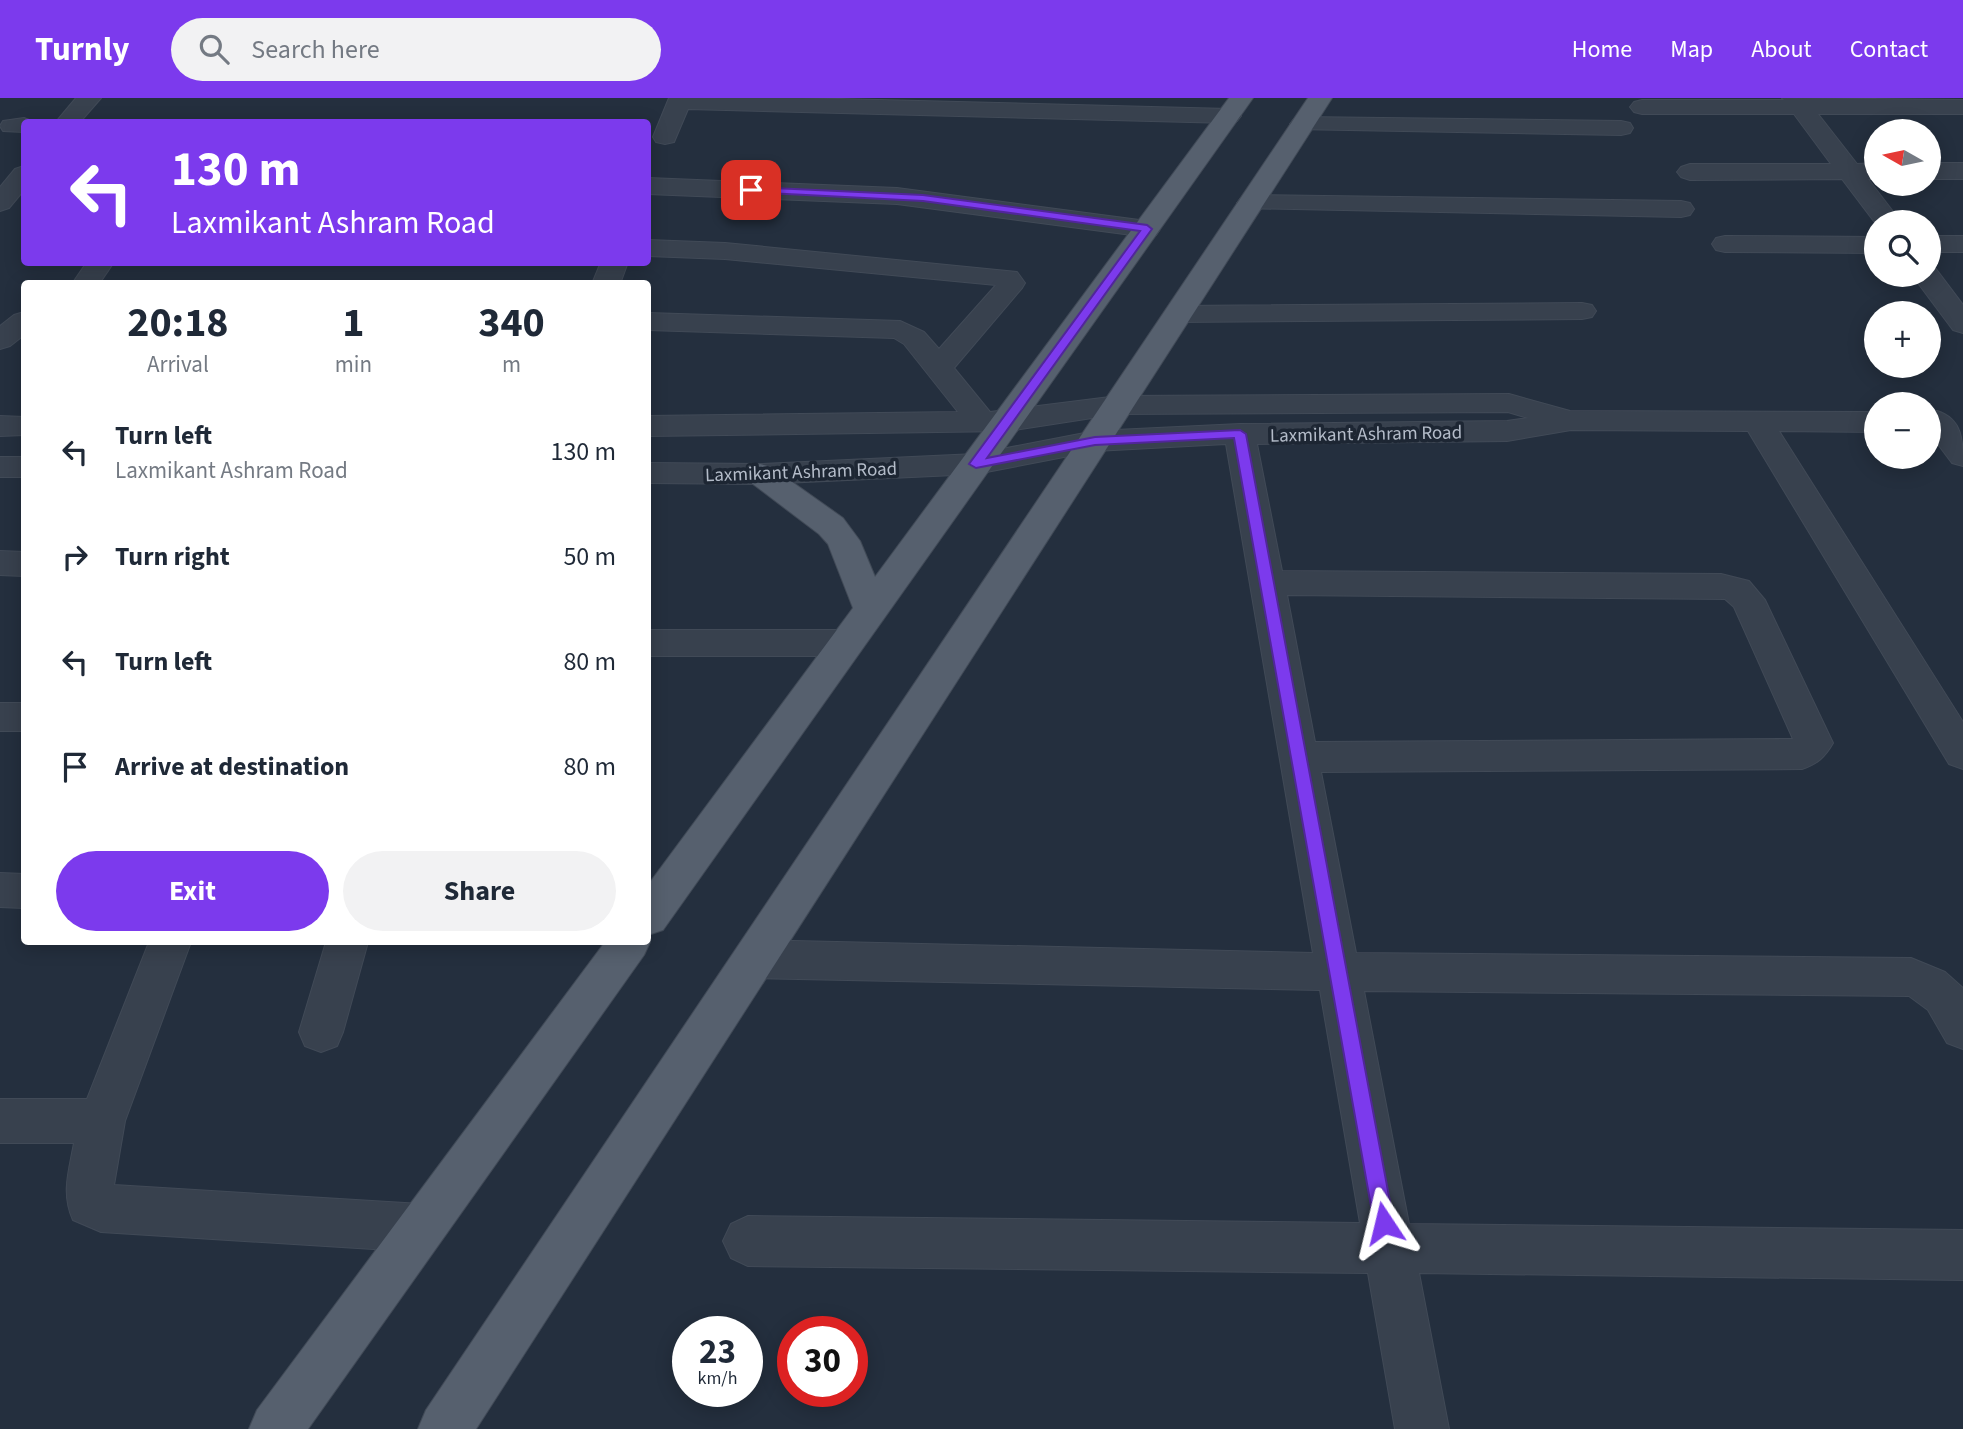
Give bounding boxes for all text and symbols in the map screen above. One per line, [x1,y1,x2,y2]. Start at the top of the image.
search box [171,18,661,81]
text: Turnly [35,26,129,73]
icon: search [195,30,233,68]
text: Search here [251,31,380,68]
text: Home [1572,32,1632,67]
text: Map [1670,32,1713,67]
text: About [1751,32,1812,67]
text: Contact [1850,32,1928,67]
north arrow [1864,119,1941,196]
map controls [1864,119,1941,469]
text: 130 m [171,135,300,205]
icon: left [56,147,147,238]
pin [721,160,781,220]
icon: arrive [732,171,770,209]
text: Laxmikant Ashram Road [171,200,495,246]
button: search [1864,210,1941,287]
text: 20:18 [127,293,229,353]
text: 1 [342,293,364,353]
text: 340 [478,293,545,353]
button: + [1864,301,1941,378]
text: Arrival [147,348,209,381]
text: min [335,348,372,381]
text: m [502,348,521,381]
button: − [1864,392,1941,469]
text: Turn left [115,417,212,454]
street label: Laxmikant Ashram Road [1270,419,1462,450]
icon: left [56,433,94,471]
text: 130 m [550,433,616,470]
text: Laxmikant Ashram Road [115,454,348,487]
street label: Laxmikant Ashram Road [705,456,898,489]
icon: right [56,538,94,576]
text: Turn right [115,538,230,575]
text: 50 m [563,538,616,575]
icon: left [56,643,94,681]
text: Turn left [115,643,212,680]
text: 80 m [563,643,616,680]
icon: arrive [56,748,94,786]
text: Arrive at destination [115,748,349,785]
text: 80 m [563,748,616,785]
button: Exit [56,851,329,931]
button: Share [343,851,616,931]
position arrow [1347,1186,1421,1260]
speed limit sign: 30 [777,1316,868,1407]
text: 23 [699,1327,736,1377]
text: km/h [698,1366,737,1391]

